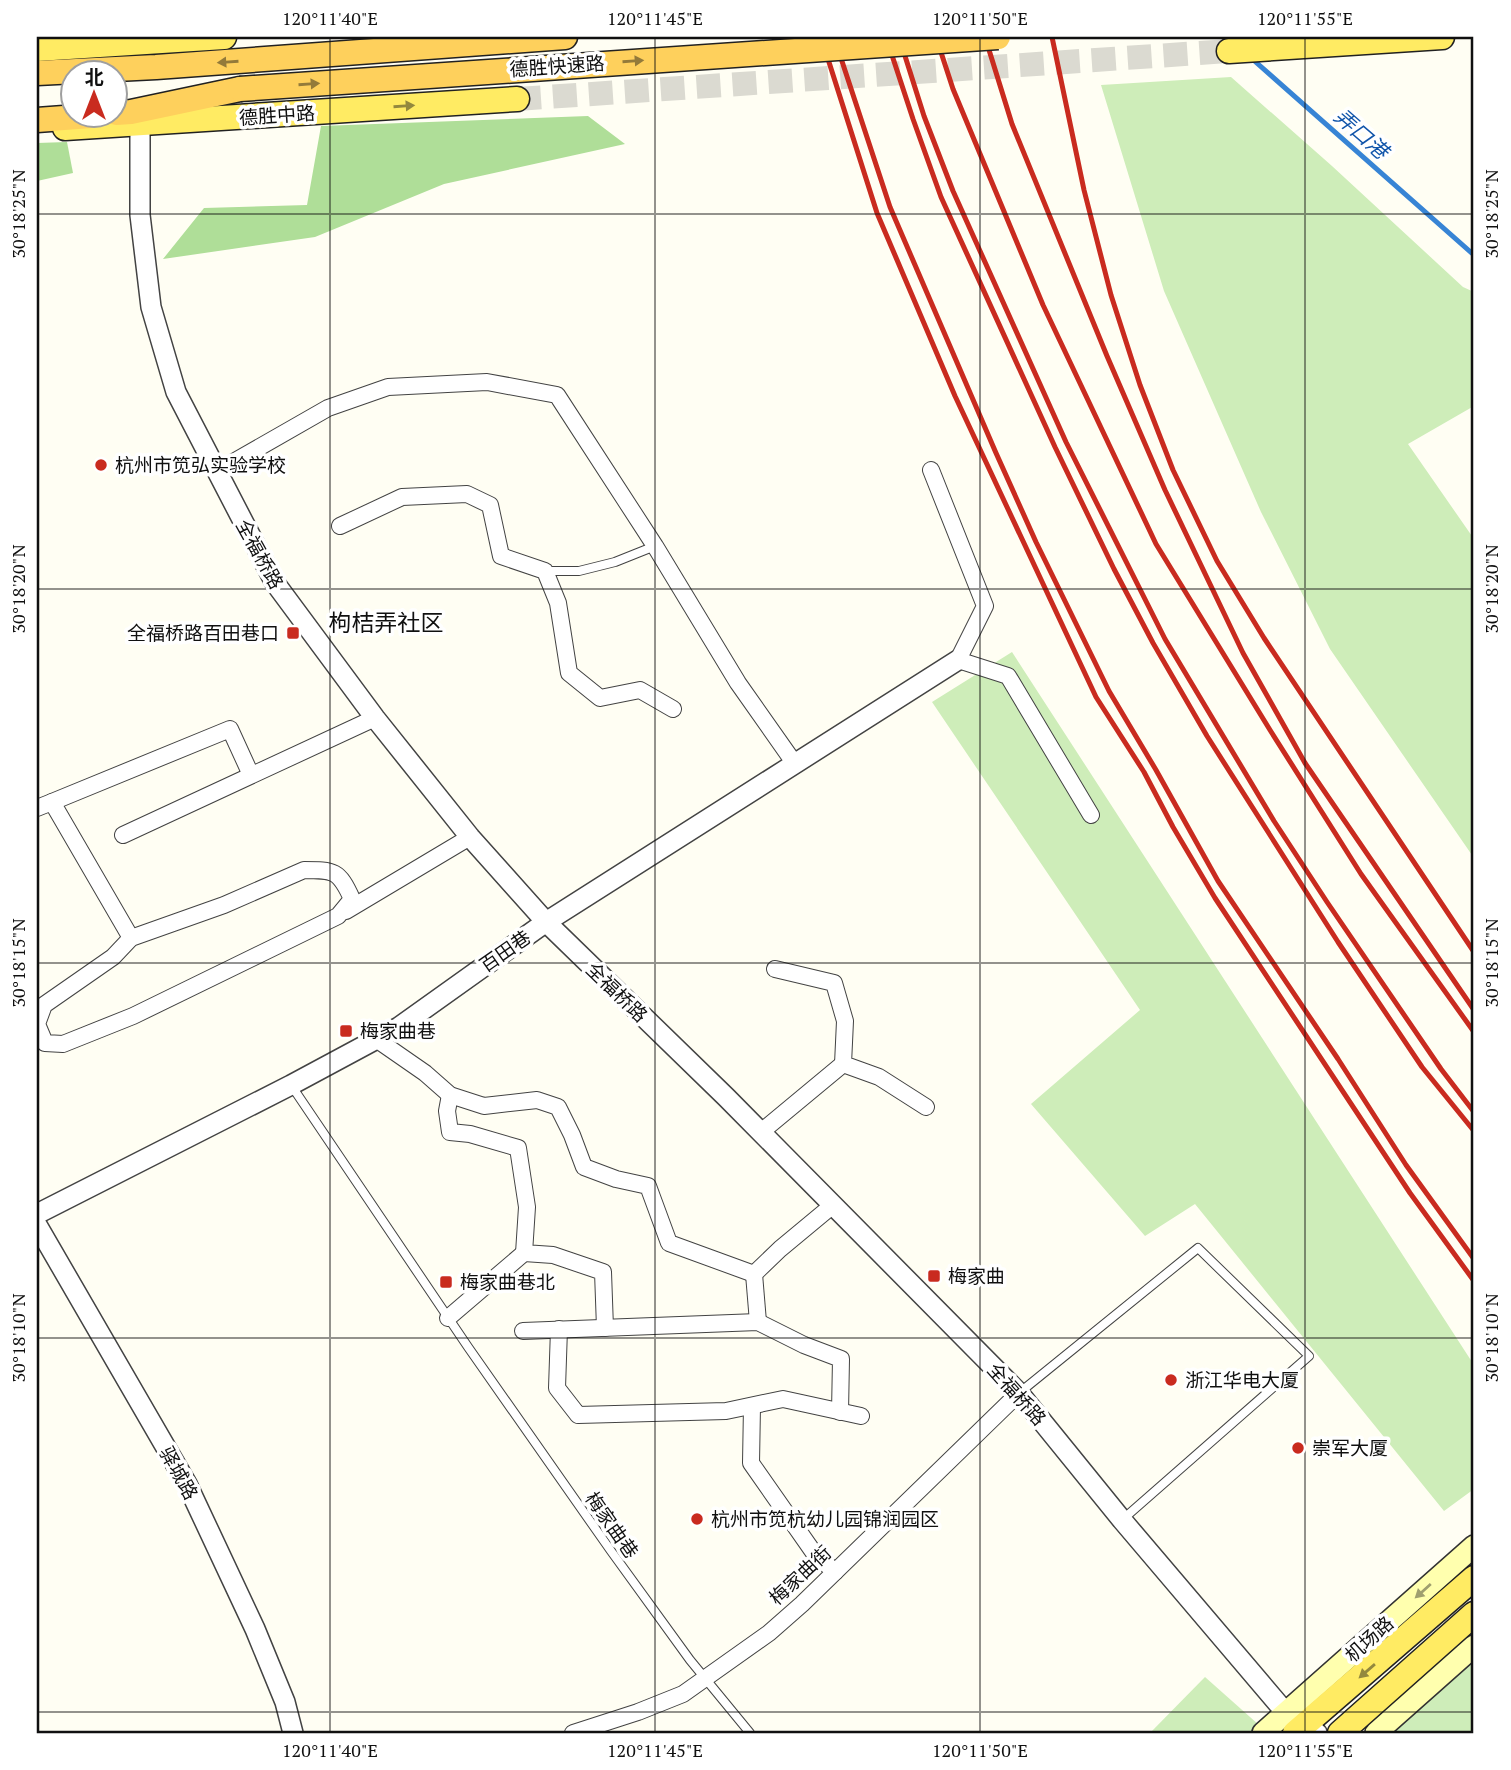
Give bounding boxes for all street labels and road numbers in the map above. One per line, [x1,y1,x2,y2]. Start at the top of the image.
street label: 德胜快速路 [509,50,605,81]
street label: 德胜中路 [238,99,316,130]
street label: 全福桥路 [231,514,290,593]
street label: 百田巷 [474,924,535,977]
street label: 全福桥路 [581,956,653,1027]
street label: 全福桥路 [983,1357,1052,1430]
street label: 驿城路 [155,1442,204,1504]
street label: 梅家曲巷 [580,1486,644,1563]
street label: 梅家曲街 [763,1540,836,1610]
street label: 机场路 [1339,1610,1398,1667]

